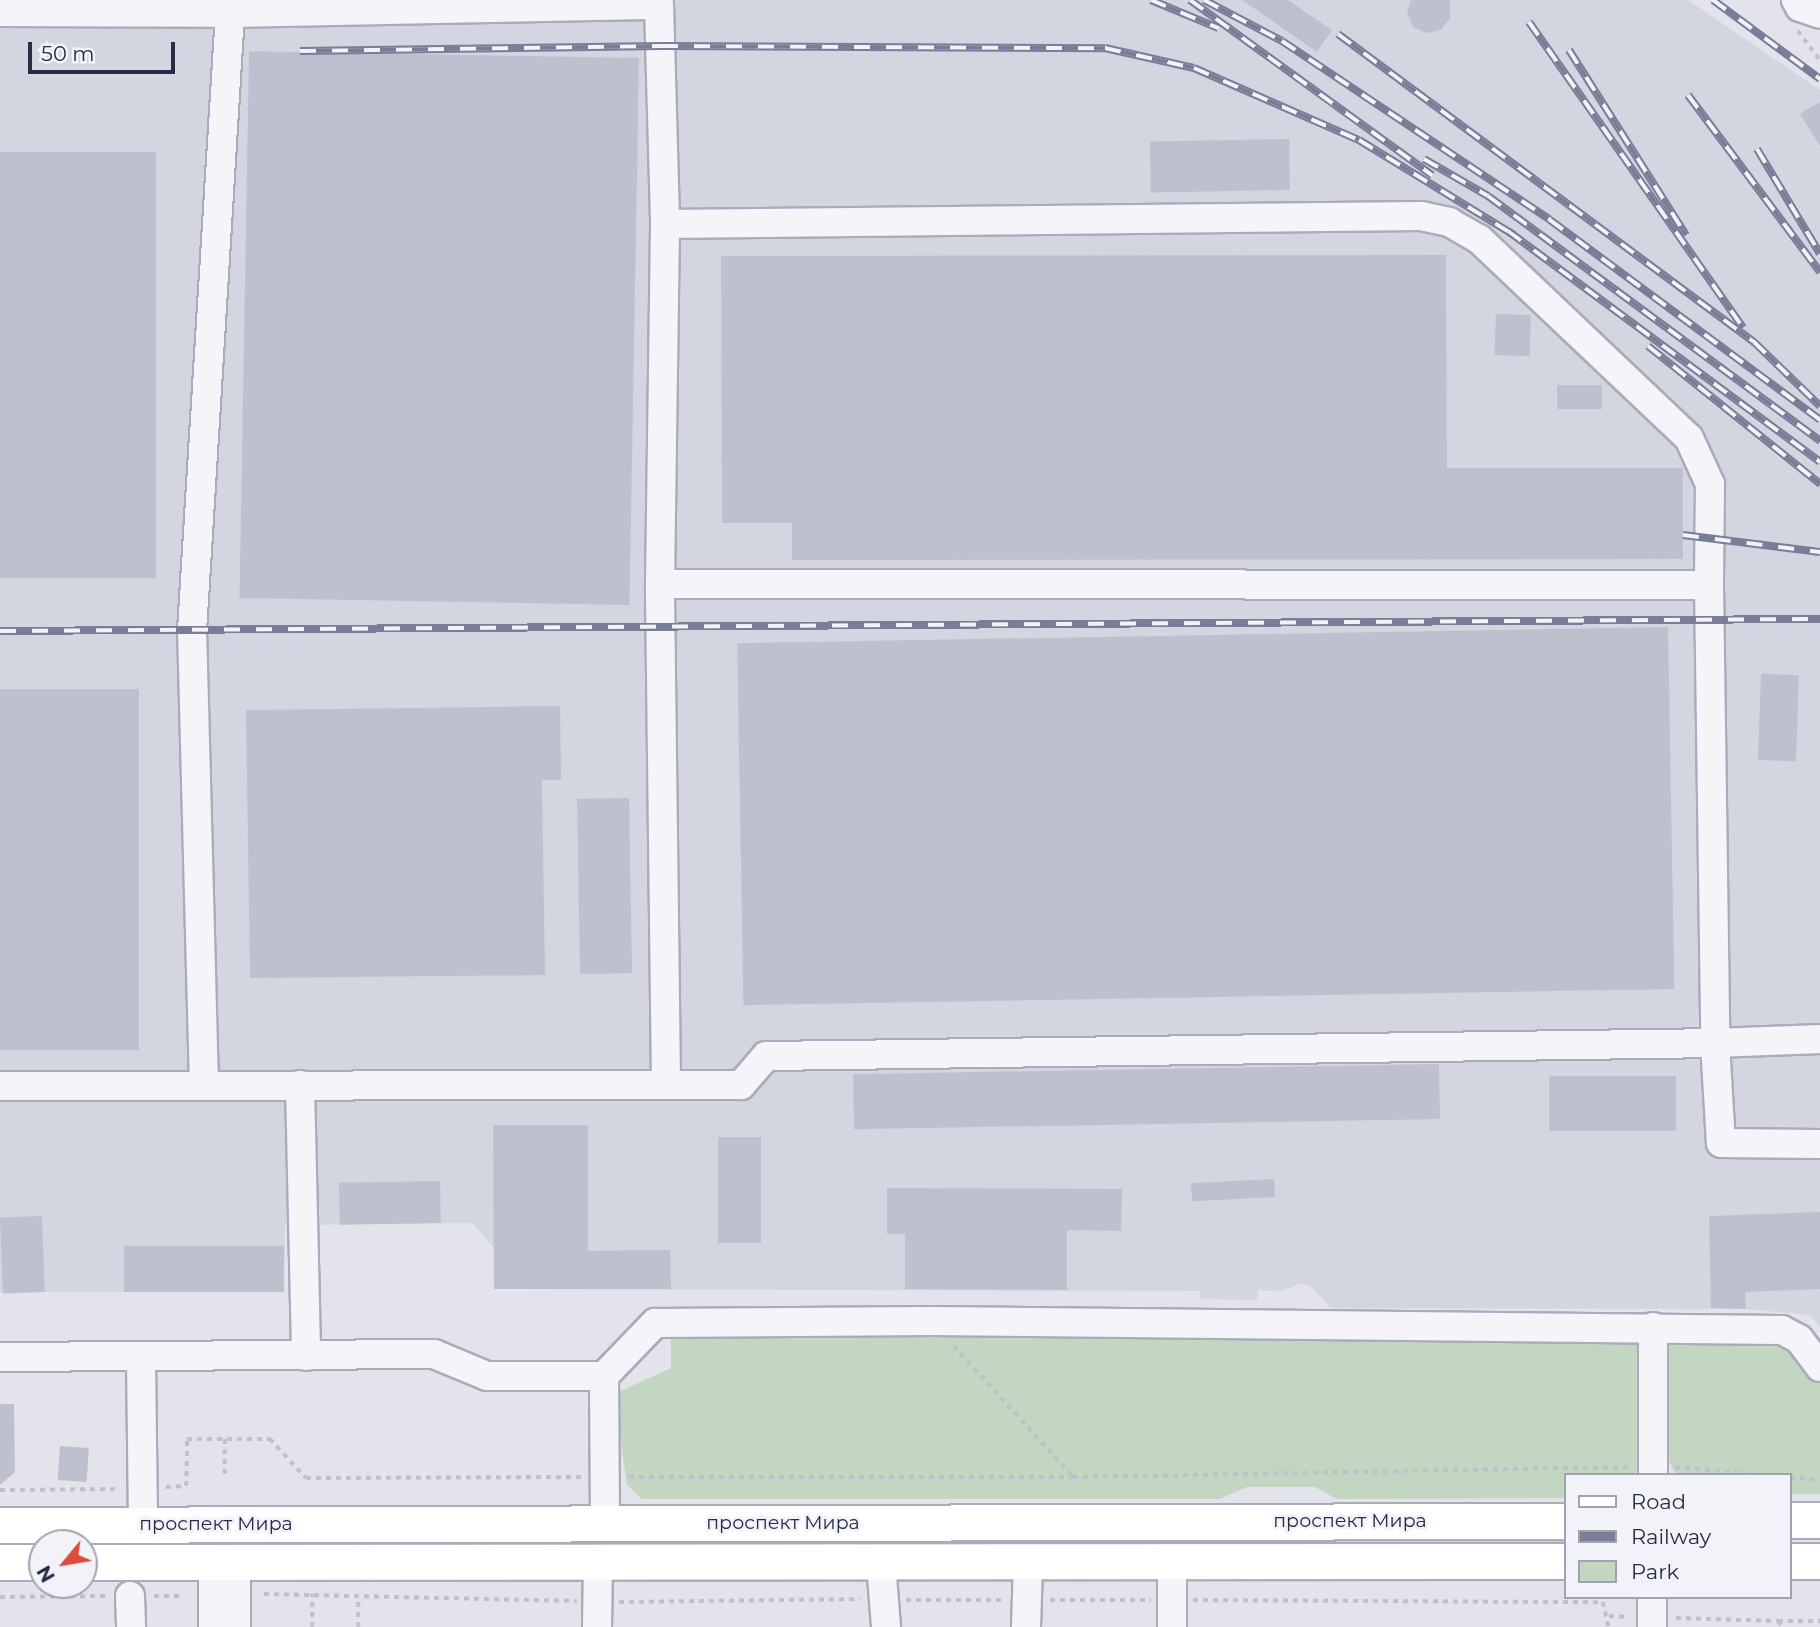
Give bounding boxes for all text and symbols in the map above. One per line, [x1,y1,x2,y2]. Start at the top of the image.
scale bar [32,28,178,72]
text: 50 m [41,41,95,66]
legend [1564,1473,1792,1599]
text: Road [1631,1489,1686,1514]
street label: проспект Мира [1273,1510,1427,1532]
street label: проспект Мира [706,1512,860,1534]
street label: проспект Мира [139,1513,293,1535]
text: Railway [1631,1524,1711,1549]
north arrow [28,1529,98,1599]
text: Park [1631,1559,1679,1584]
text: N [32,1561,60,1586]

